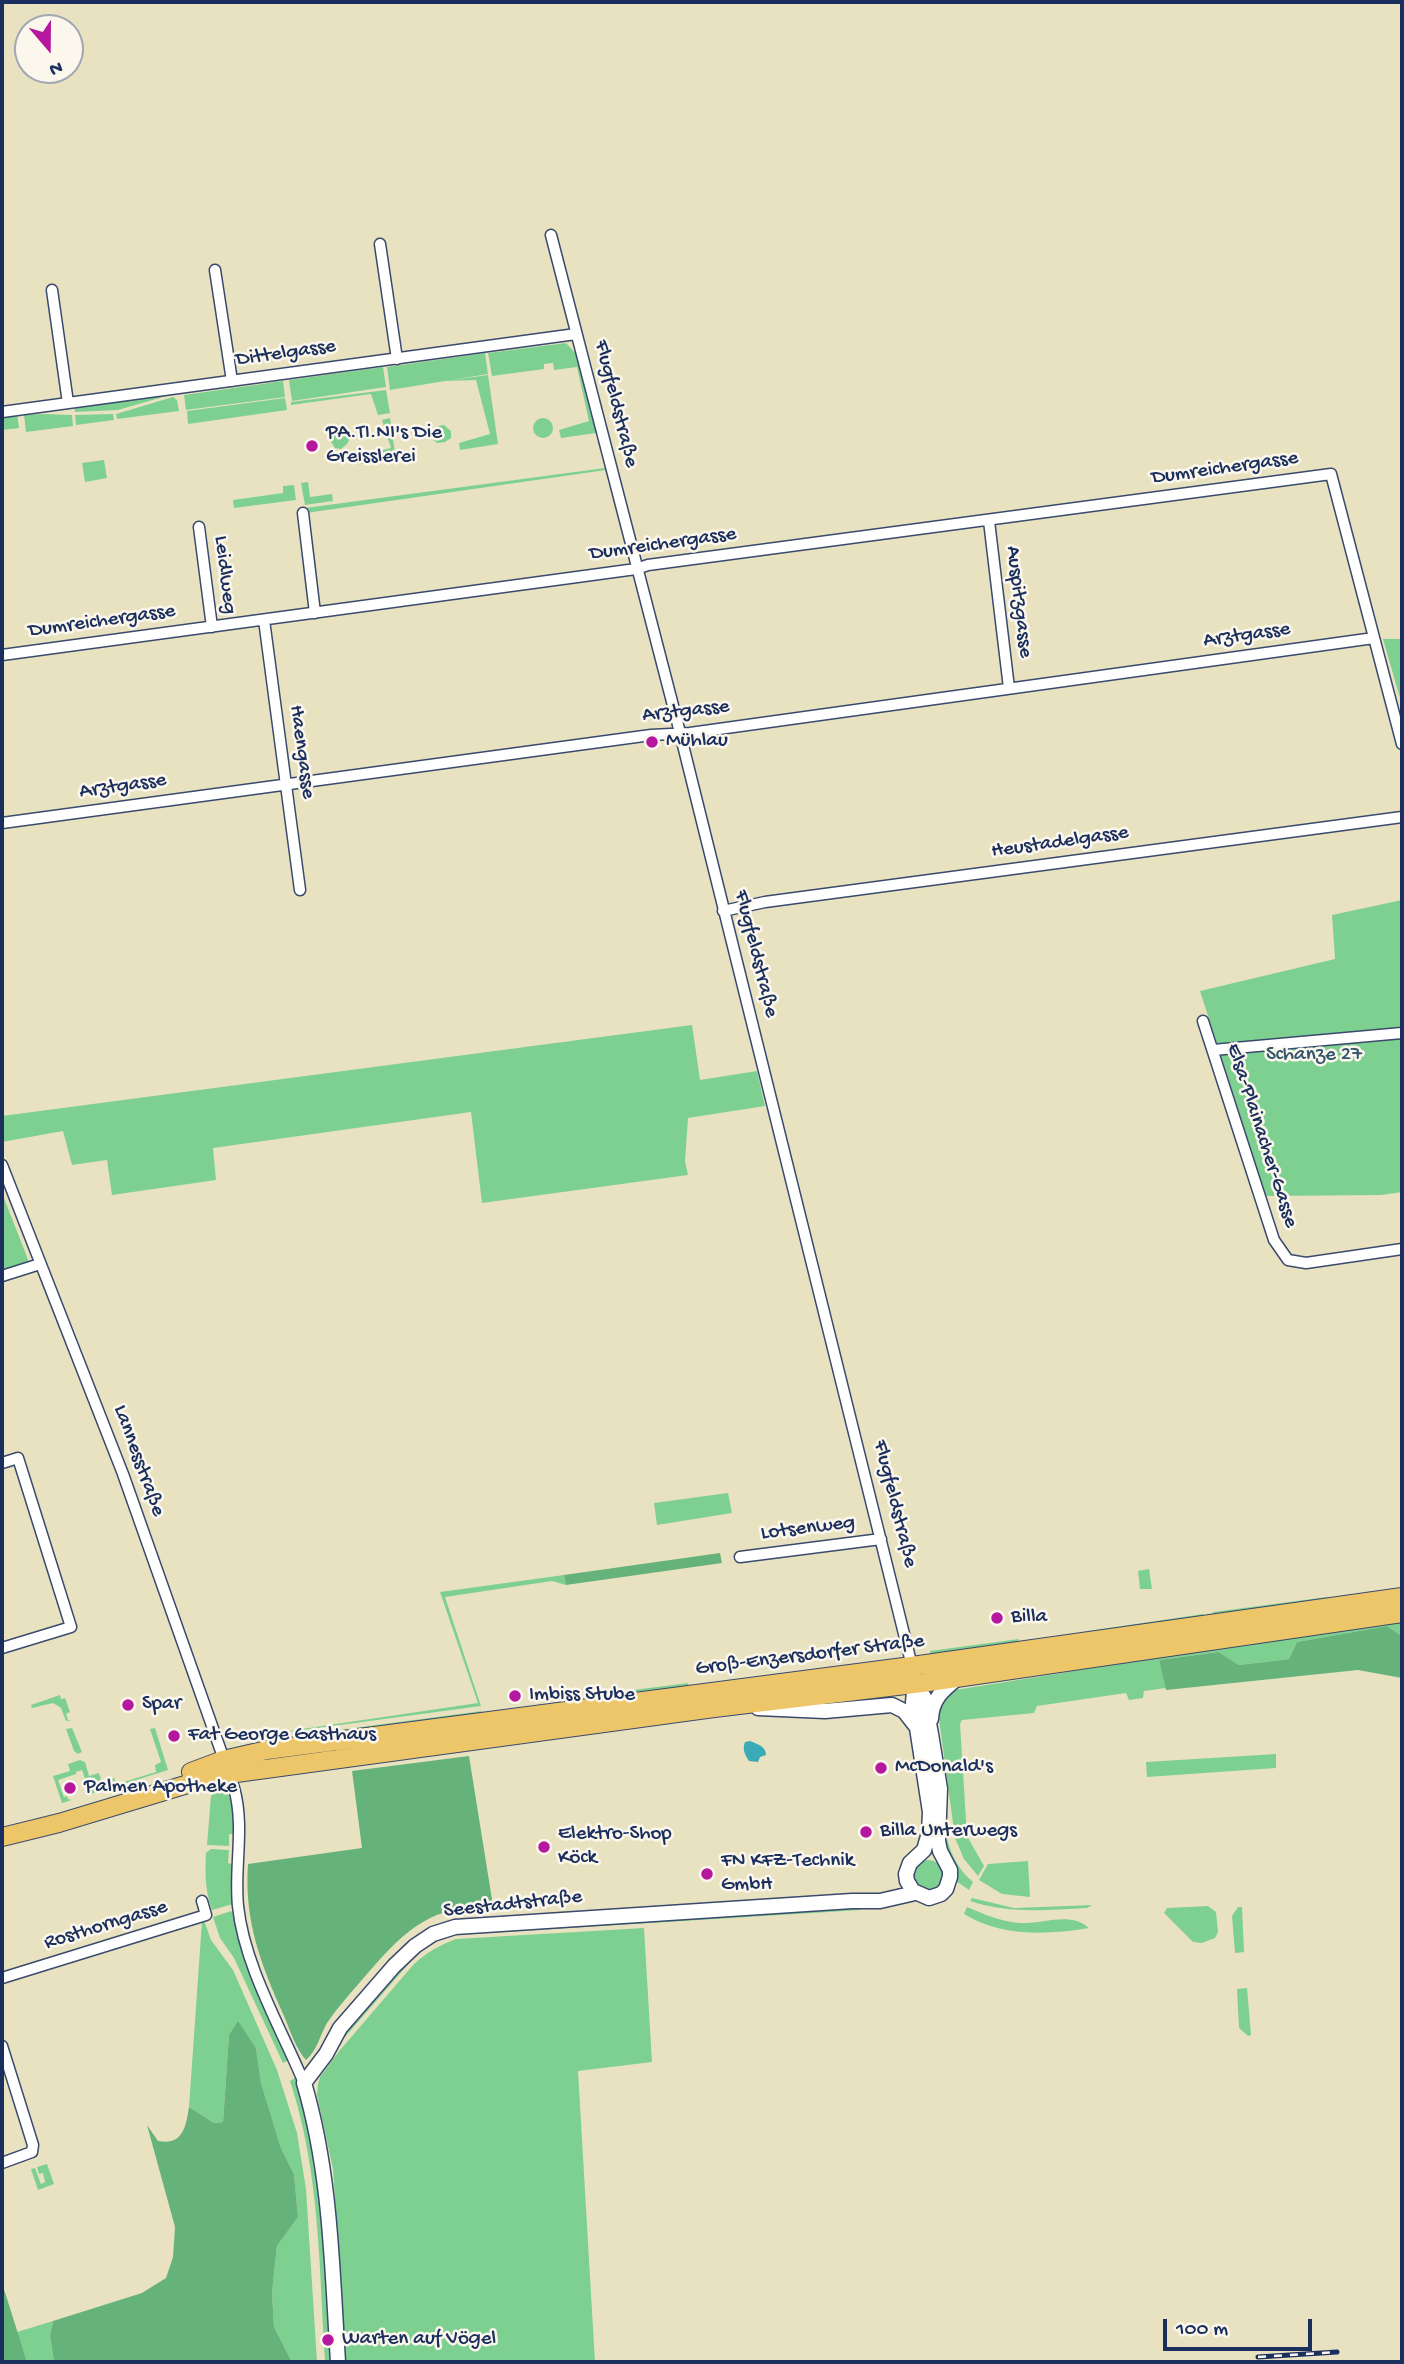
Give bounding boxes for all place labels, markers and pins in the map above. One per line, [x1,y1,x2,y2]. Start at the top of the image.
place label: PA.TI.NI's Die Greisslerei [326,421,442,471]
marker: PA.TI.NI's Die Greisslerei [304,438,320,454]
place label: Mühlau [666,729,728,755]
marker: Mühlau [644,734,660,750]
place label: Billa [1011,1605,1047,1631]
marker: Billa [989,1610,1005,1626]
place label: Imbiss Stube [529,1683,635,1709]
marker: Imbiss Stube [507,1688,523,1704]
place label: Spar [142,1692,181,1718]
marker: Spar [120,1697,136,1713]
place label: Fat George Gasthaus [188,1723,376,1749]
marker: Fat George Gasthaus [166,1728,182,1744]
place label: McDonald's [895,1755,993,1781]
marker: McDonald's [873,1760,889,1776]
place label: Palmen Apotheke [84,1775,237,1801]
marker: Palmen Apotheke [62,1780,78,1796]
place label: Billa Unterwegs [880,1819,1017,1845]
place label: Elektro-Shop Köck [558,1822,672,1872]
marker: Billa Unterwegs [858,1824,874,1840]
marker: Elektro-Shop Köck [536,1839,552,1855]
place label: FN KFZ-Technik GmbH [721,1849,854,1899]
marker: FN KFZ-Technik GmbH [699,1866,715,1882]
place label: Warten auf Vögel [342,2327,496,2353]
marker: Warten auf Vögel [320,2332,336,2348]

